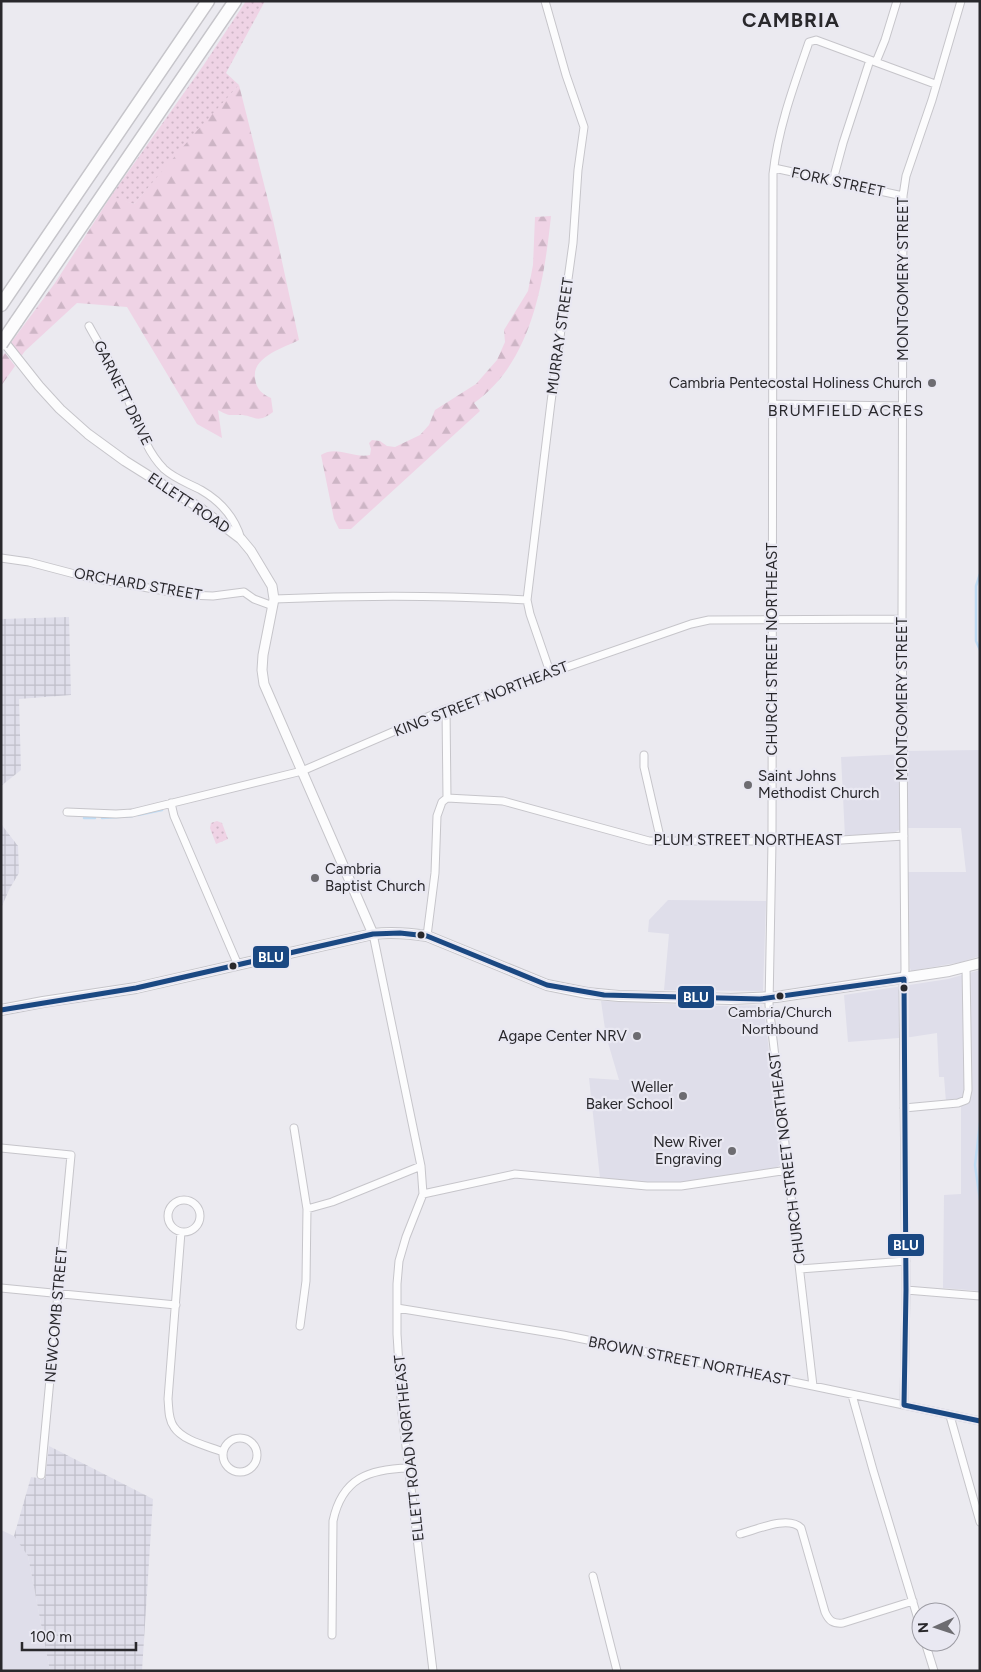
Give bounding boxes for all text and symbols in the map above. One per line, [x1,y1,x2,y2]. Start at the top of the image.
district label: CAMBRIA [742,8,840,32]
street label: FORK STREET [790,163,887,201]
street label: MONTGOMERY STREET [894,196,912,361]
street label: MURRAY STREET [543,276,577,396]
street label: GARNETT DRIVE [90,338,156,448]
place label: Cambria Pentecostal Holiness Church [669,374,922,392]
marker: Cambria Pentecostal Holiness Church [926,377,938,389]
district label: BRUMFIELD ACRES [768,401,924,420]
street label: ELLETT ROAD [145,469,233,537]
street label: CHURCH STREET NORTHEAST [763,542,781,756]
street label: ORCHARD STREET [73,564,204,604]
street label: MONTGOMERY STREET [893,616,911,781]
street label: KING STREET NORTHEAST [391,657,571,741]
place label: Saint Johns Methodist Church [758,767,879,802]
marker: Saint Johns Methodist Church [742,779,754,791]
street label: PLUM STREET NORTHEAST [654,831,843,849]
place label: Cambria Baptist Church [325,860,425,895]
marker: Cambria Baptist Church [309,872,321,884]
unlabelled marker [416,930,426,940]
line badge: BLU [252,945,290,969]
text: BLU [258,949,284,966]
unlabelled marker [228,961,238,971]
unlabelled marker [899,983,909,993]
line badge: BLU [677,985,715,1009]
text: BLU [683,989,709,1006]
marker: Cambria/Church Northbound [775,991,785,1001]
place label: Cambria/Church Northbound [728,1004,832,1038]
place label: Agape Center NRV [498,1027,628,1045]
marker: Agape Center NRV [631,1030,643,1042]
street label: CHURCH STREET NORTHEAST [765,1050,809,1265]
place label: Weller Baker School [586,1078,673,1113]
marker: Weller Baker School [677,1090,689,1102]
place label: New River Engraving [653,1133,722,1168]
marker: New River Engraving [726,1145,738,1157]
line badge: BLU [887,1233,925,1257]
text: BLU [893,1237,919,1254]
street label: NEWCOMB STREET [41,1246,71,1383]
street label: BROWN STREET NORTHEAST [587,1333,792,1390]
street label: ELLETT ROAD NORTHEAST [390,1353,428,1542]
north arrow [911,1602,961,1652]
scale bar [22,1620,136,1652]
text: N [915,1622,932,1634]
text: 100 m [30,1628,72,1646]

